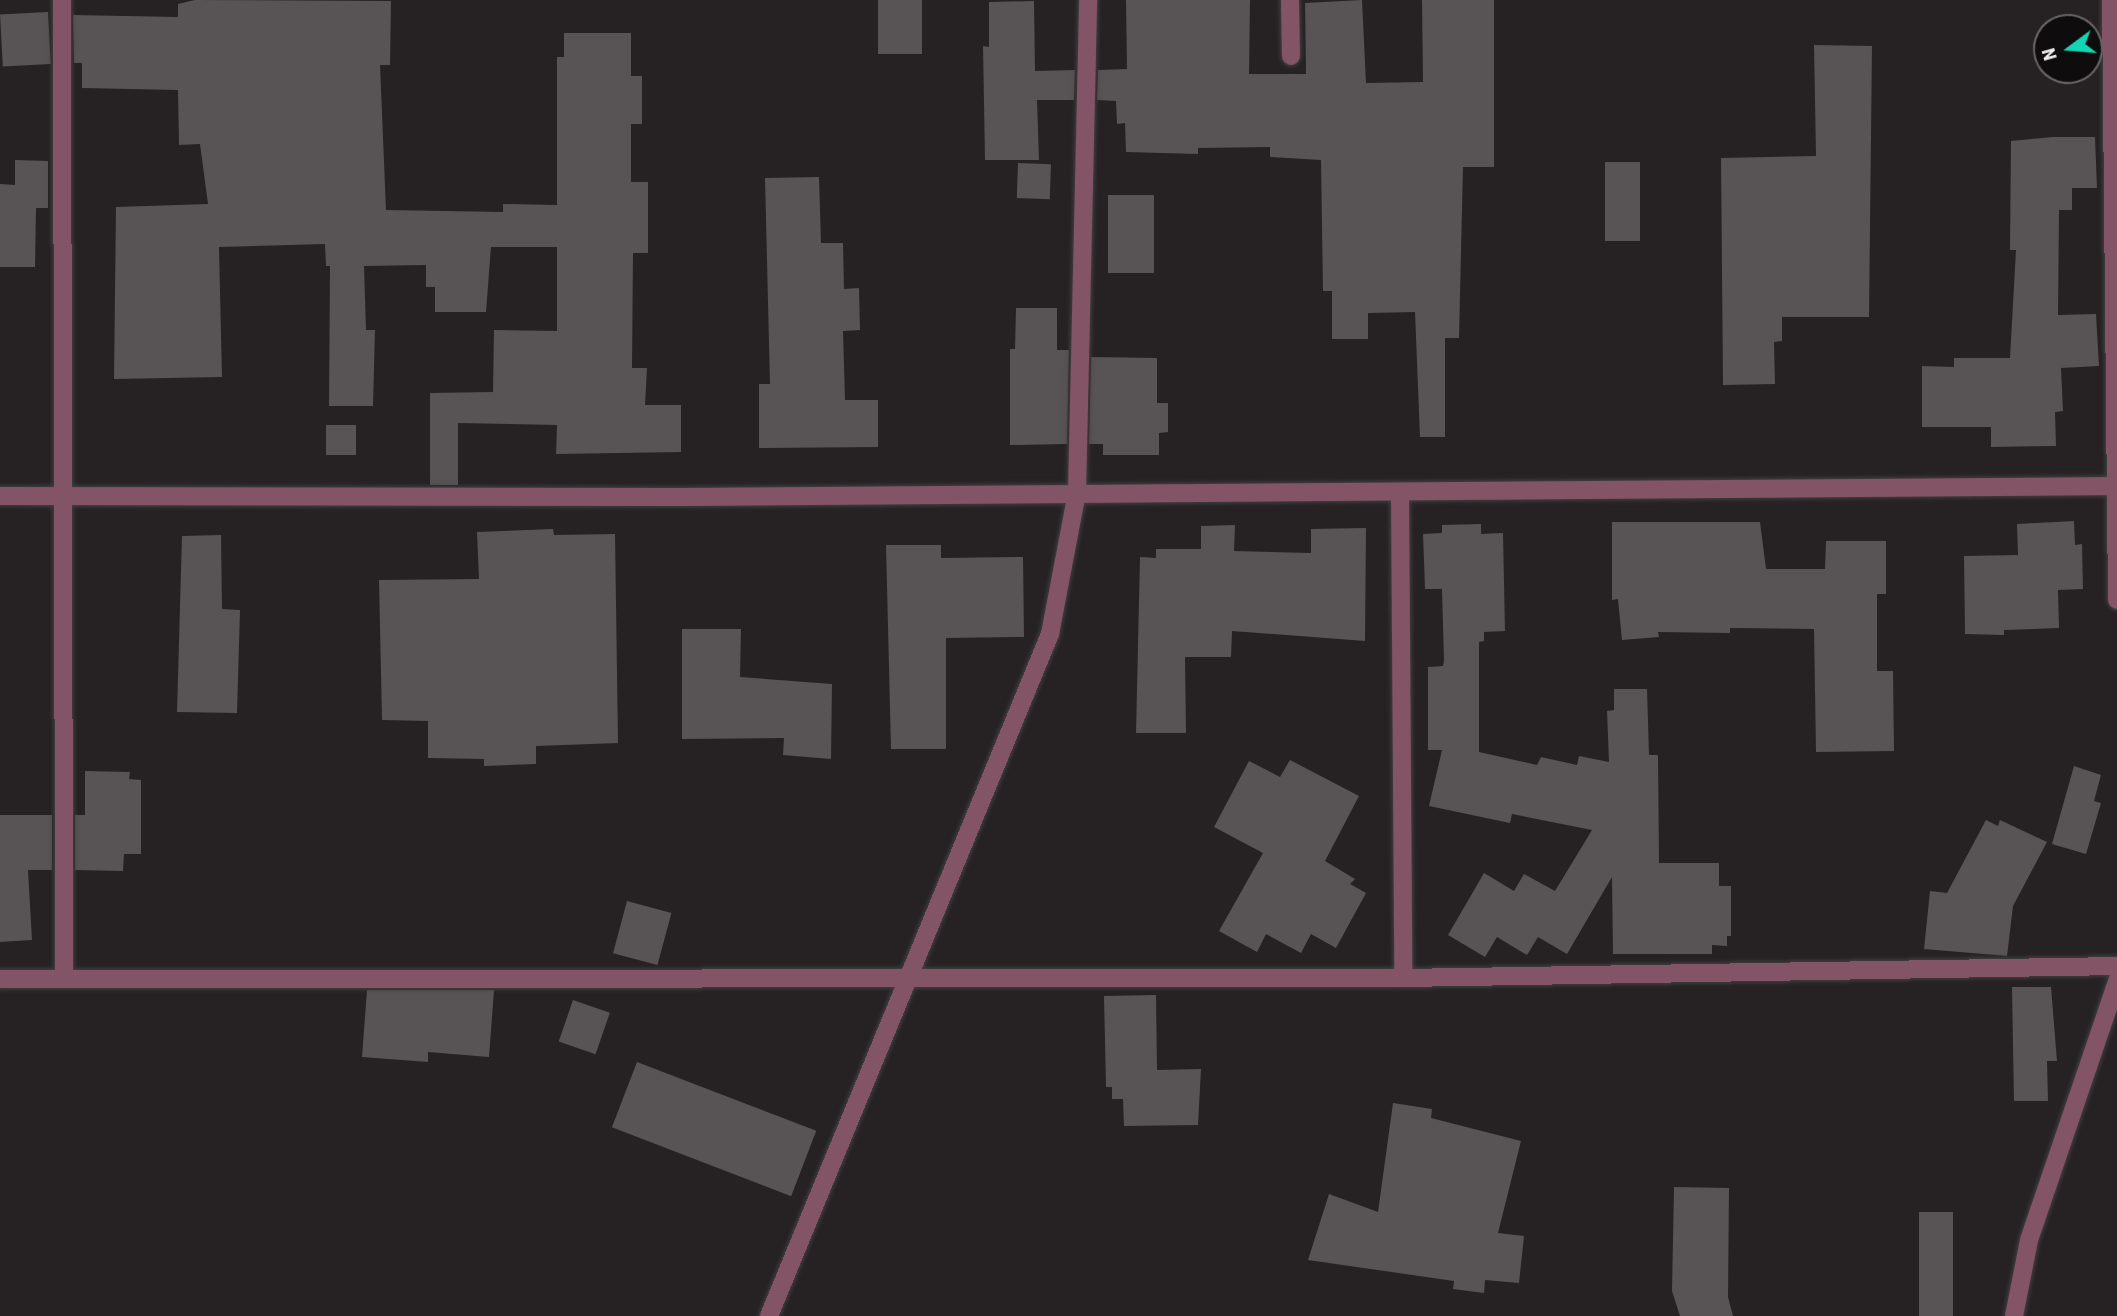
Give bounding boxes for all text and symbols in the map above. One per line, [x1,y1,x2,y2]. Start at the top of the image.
north arrow [2033,14,2103,84]
text: N [2037,46,2062,63]

